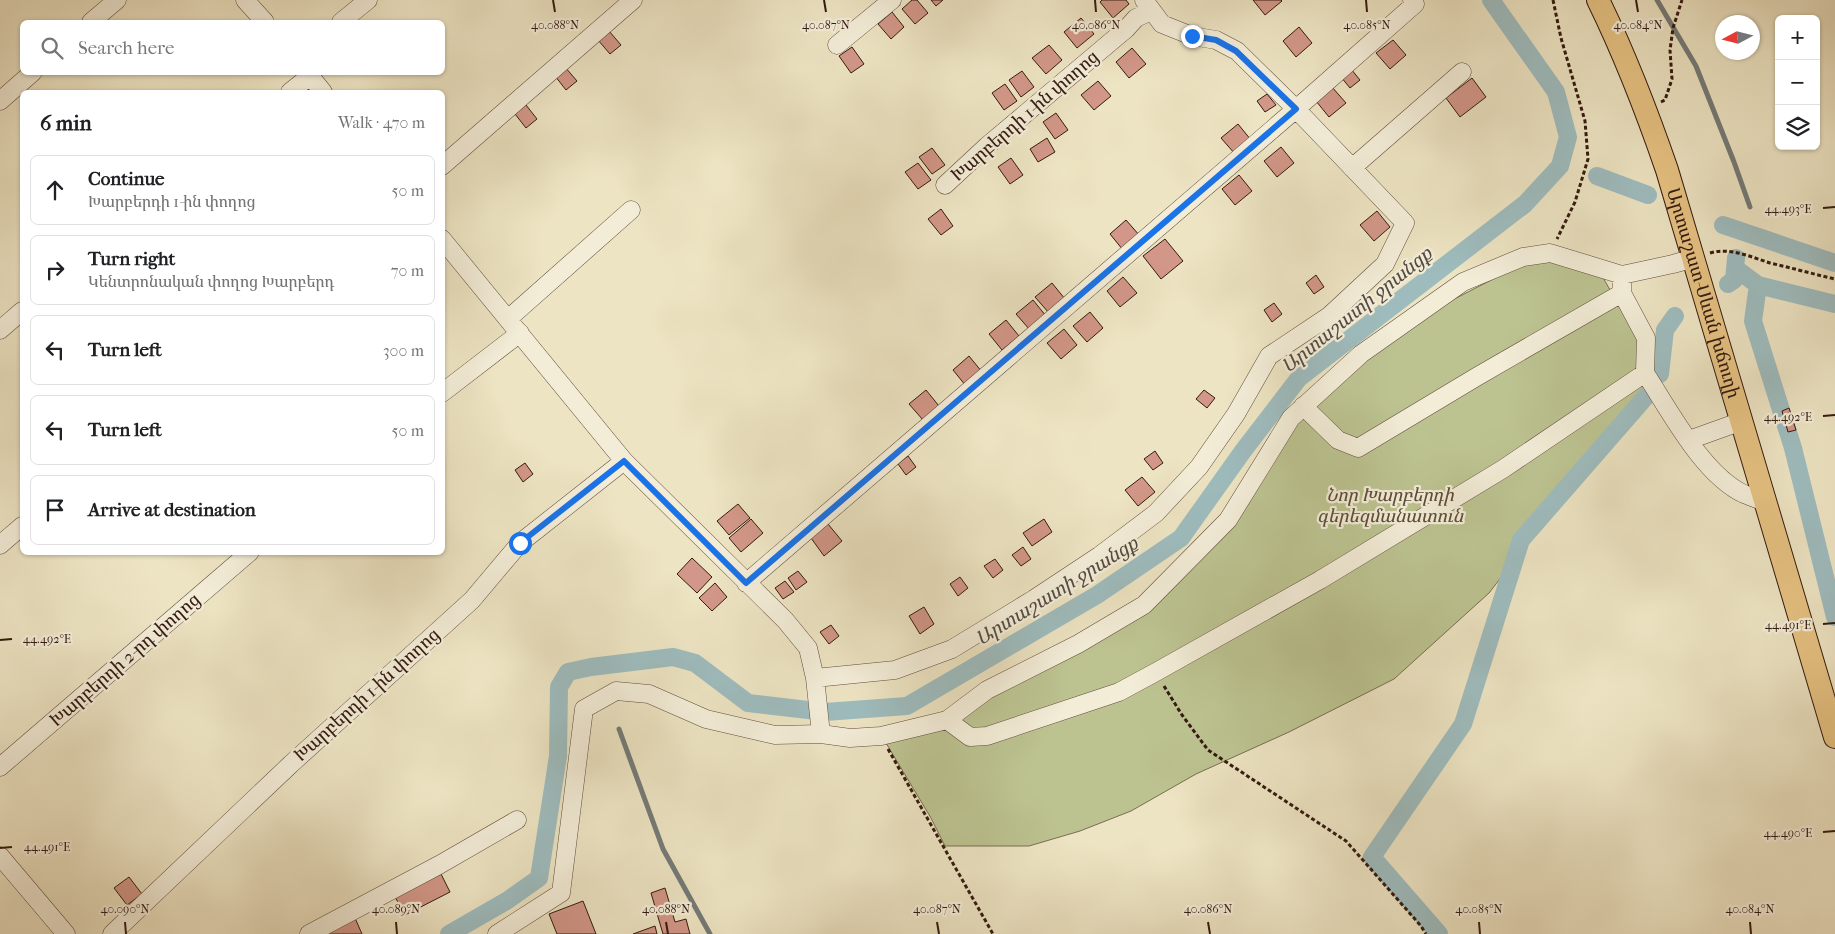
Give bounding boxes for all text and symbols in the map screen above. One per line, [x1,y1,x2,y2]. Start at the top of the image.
north arrow [1715,15,1760,60]
map controls [1775,15,1820,150]
button: + [1775,15,1820,60]
text: 40.088°N [531,18,579,32]
text: 40.087°N [802,18,850,32]
text: 40.086°N [1072,18,1120,32]
text: 40.085°N [1343,18,1391,32]
text: 40.084°N [1613,18,1663,32]
search box [20,20,445,75]
route end [1181,25,1204,48]
icon: search [38,34,66,62]
text: Search here [78,37,174,59]
street label: Խարբերդի 1-ին փողոց [947,46,1103,186]
button: − [1775,60,1820,105]
button: layers [1775,105,1820,150]
text: 6 min [40,111,92,135]
text: Walk · 470 m [338,113,425,132]
text: Continue [88,168,164,190]
icon: ahead [41,176,69,204]
text: 50 m [392,181,424,200]
street label: Արտաշատ-Սևան խճուղի [1662,186,1745,401]
text: Խարբերդի 1-ին փողոց [88,192,256,211]
text: 44.493°E [1764,202,1812,216]
water label: Արտաշատի ջրանցք [1277,242,1438,378]
text: Turn right [88,248,175,270]
icon: right [41,256,69,284]
text: 70 m [391,261,424,280]
text: Կենտրոնական փողոց Խարբերդ [88,272,334,291]
icon: left [41,336,69,364]
text: Turn left [88,339,162,361]
text: 300 m [383,341,424,360]
text: 44.492°E [1764,410,1812,424]
icon: left [41,416,69,444]
text: Turn left [88,419,162,441]
text: 50 m [392,421,424,440]
park label: Նոր Խարբերդի գերեզմանատուն [1317,485,1464,527]
icon: arrive [41,496,69,524]
text: Arrive at destination [88,499,256,521]
route start [509,532,532,555]
water label: Արտաշատի ջրանցք [972,532,1143,651]
street label: Խարբերդի 2-րդ փողոց [46,589,204,731]
text: 44.491°E [1765,618,1811,632]
street label: Խարբերդի 1-ին փողոց [290,624,444,766]
text: 44.492°E [23,632,71,646]
text: 44.490°E [1764,826,1812,840]
text: 44.491°E [24,840,70,854]
text: 40.090°N [100,902,150,916]
text: 40.089°N [372,902,420,916]
text: 40.088°N [642,902,690,916]
text: 40.087°N [913,902,961,916]
text: 40.086°N [1184,902,1232,916]
text: 40.085°N [1455,902,1503,916]
text: 40.084°N [1725,902,1775,916]

